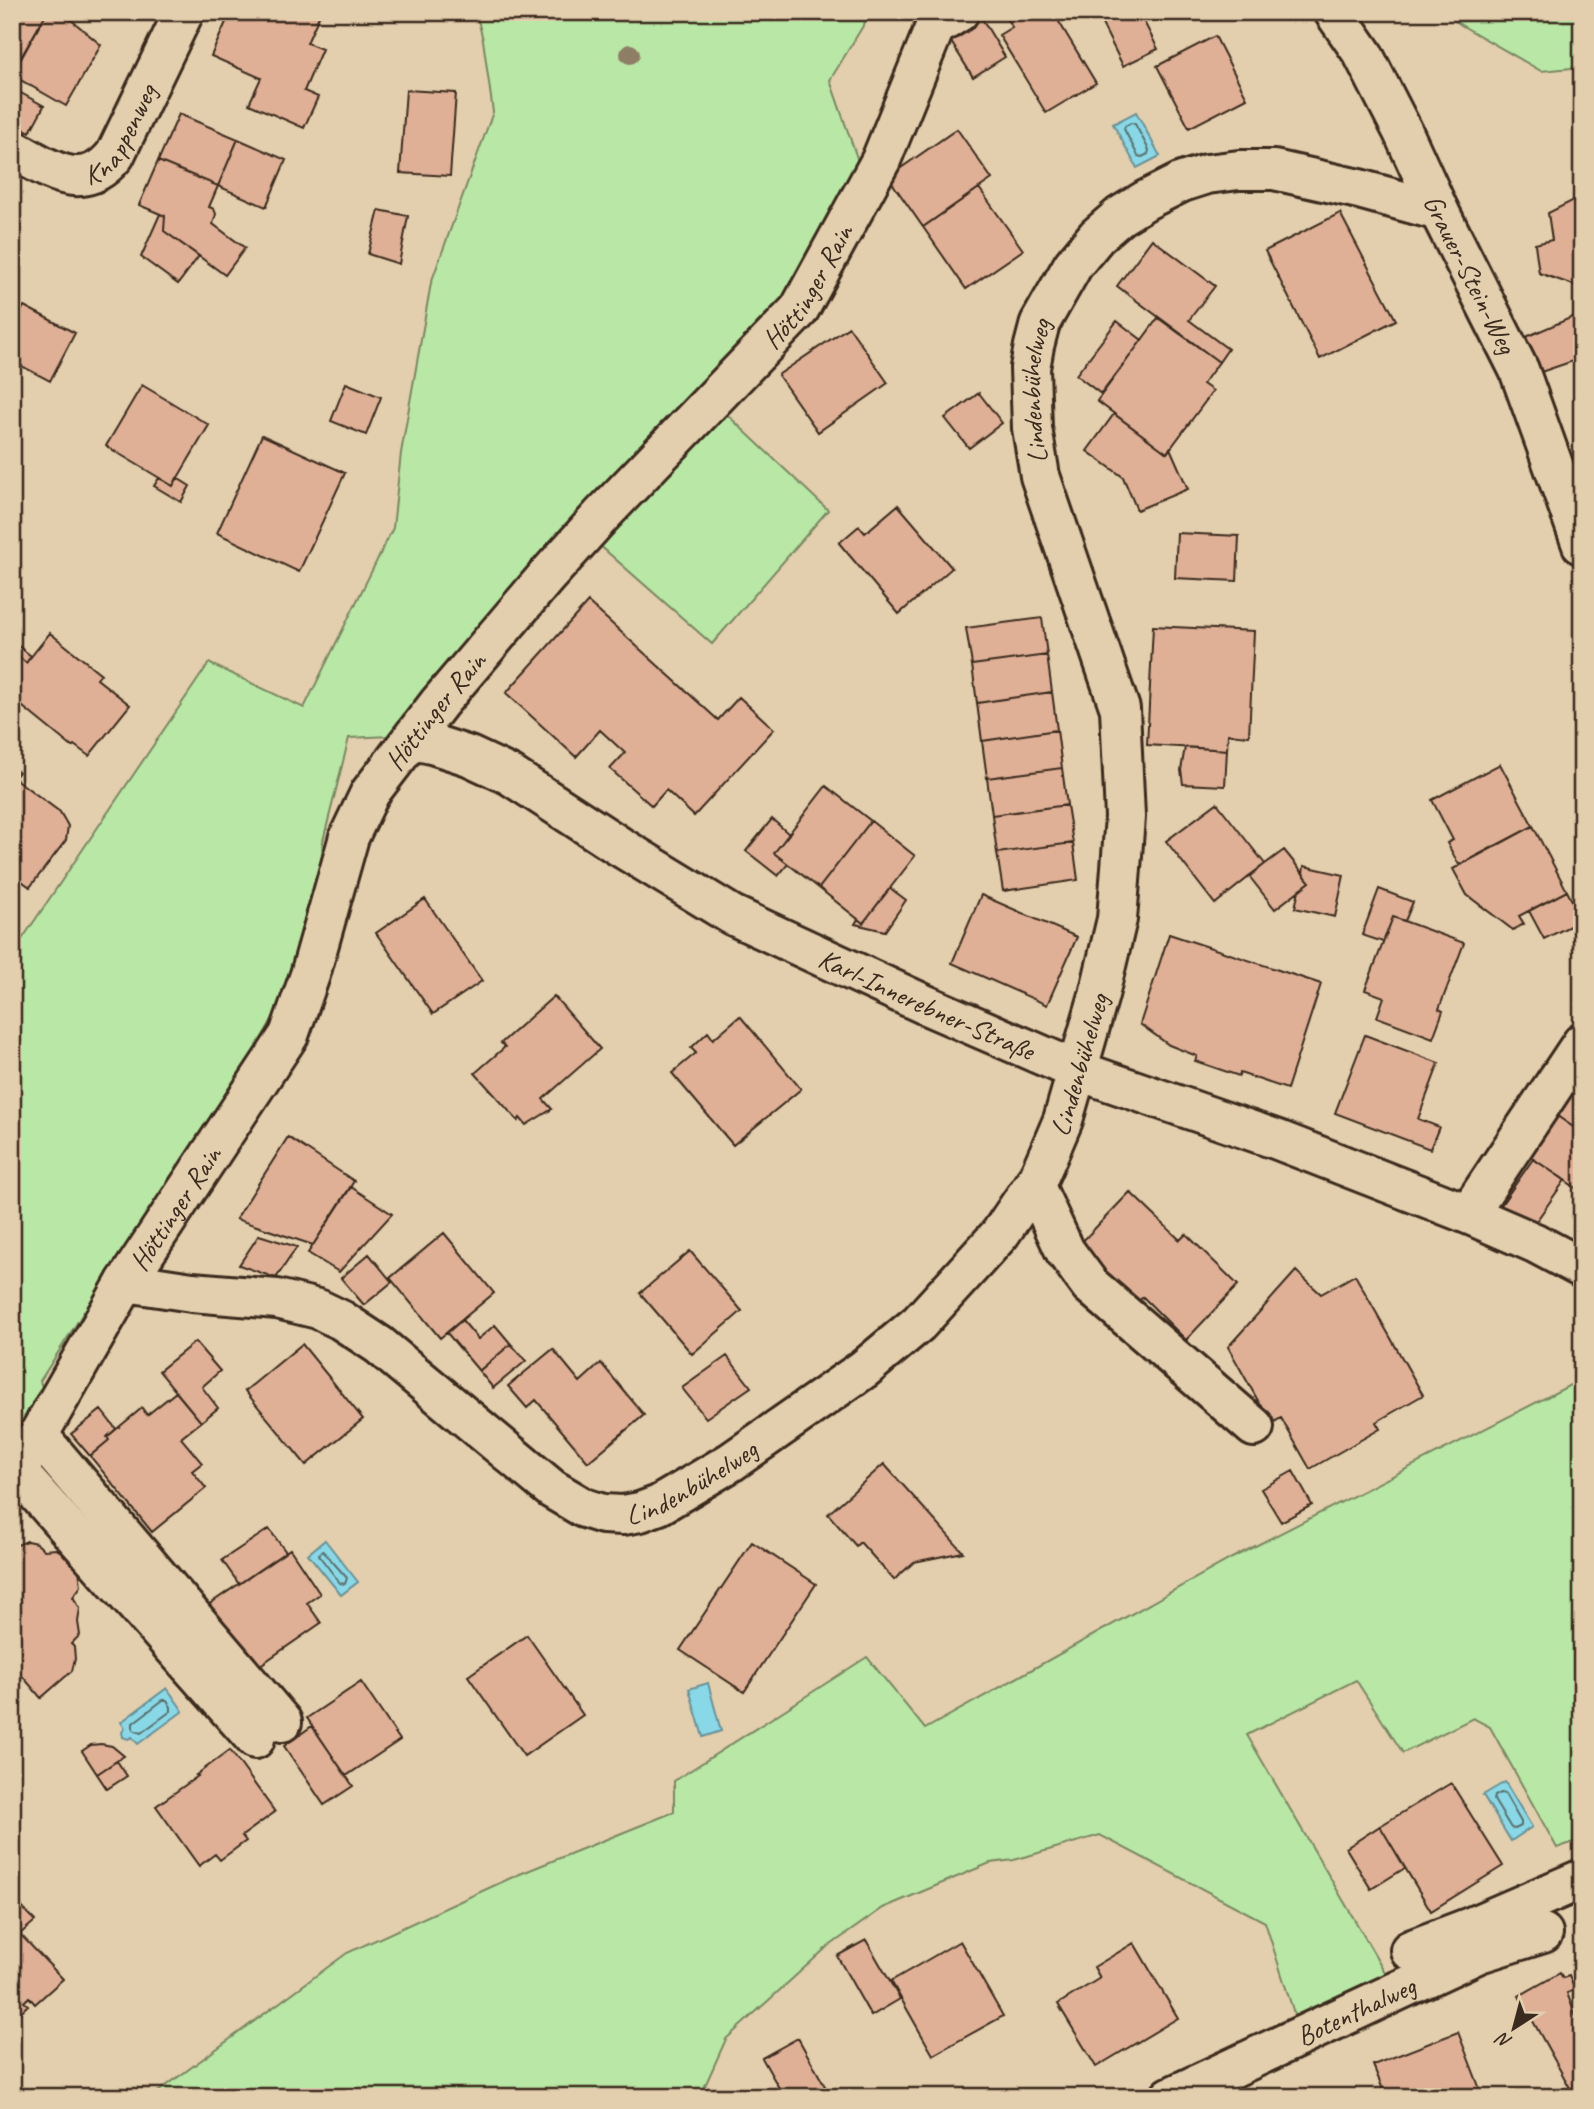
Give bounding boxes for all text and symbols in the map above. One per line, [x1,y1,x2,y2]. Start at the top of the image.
street label: Knappenweg [79,76,165,192]
street label: Grauer-Stein-Weg [1416,189,1526,360]
street label: Höttinger Rain [754,217,861,356]
street label: Lindenbühelweg [1012,314,1058,466]
street label: Höttinger Rain [377,643,494,777]
street label: Karl-Innerebner-Straße [813,940,1042,1068]
street label: Lindenbühelweg [1041,988,1116,1141]
street label: Höttinger Rain [121,1138,229,1277]
street label: Lindenbühelweg [624,1431,765,1532]
street label: Botenthalweg [1291,1967,1422,2053]
north arrow [1478,1994,1548,2064]
text: N [1490,2026,1516,2054]

